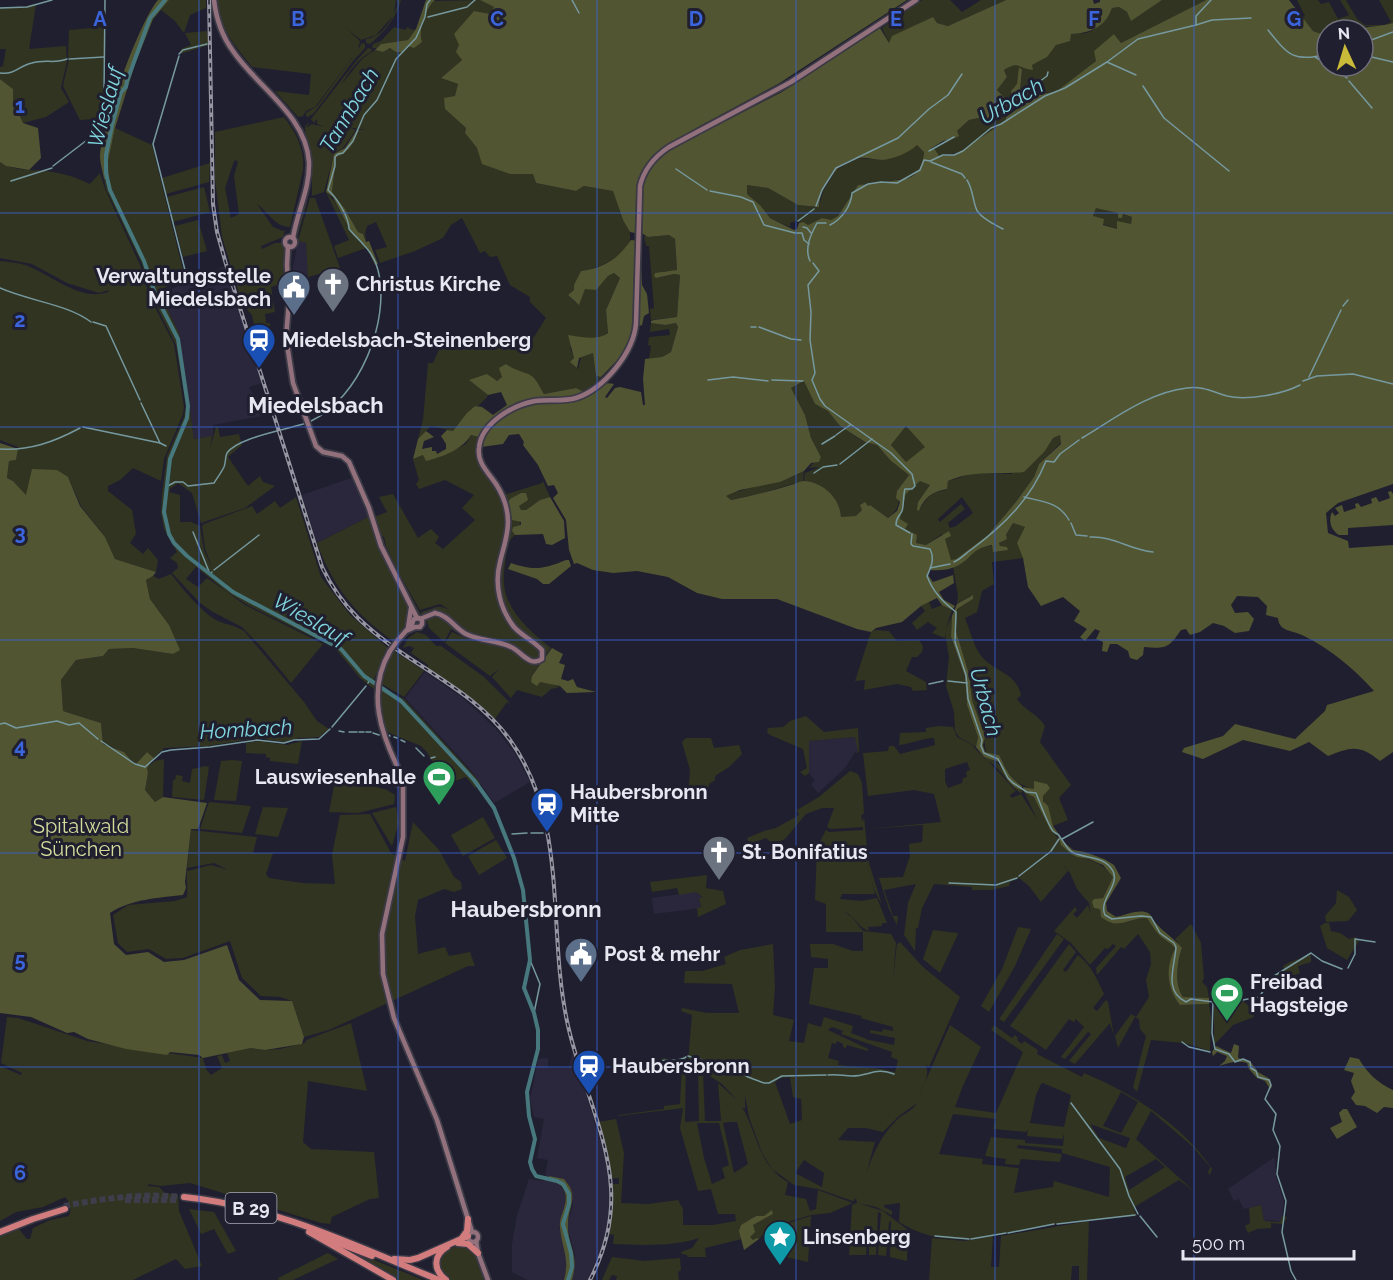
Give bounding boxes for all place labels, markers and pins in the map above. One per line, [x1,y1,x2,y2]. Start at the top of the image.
place label: Verwaltungsstelle Miedelsbach [96,264,271,311]
church icon: Christus Kirche [315,266,351,313]
public building icon: Verwaltungsstelle Miedelsbach [276,269,312,316]
place label: Christus Kirche [356,272,501,296]
station icon: Miedelsbach-Steinenberg [241,322,277,369]
place label: Miedelsbach-Steinenberg [282,328,531,352]
sports icon: Lauswiesenhalle [421,759,457,806]
place label: Lauswiesenhalle [255,765,416,789]
place label: Haubersbronn Mitte [570,780,707,827]
station icon: Haubersbronn Mitte [529,786,565,833]
church icon: St. Bonifatius [701,834,737,881]
place label: St. Bonifatius [742,840,868,864]
public building icon: Post & mehr [563,936,599,983]
place label: Post & mehr [604,942,720,966]
place label: Freibad Hagsteige [1250,970,1348,1017]
sports icon: Freibad Hagsteige [1209,975,1245,1022]
station icon: Haubersbronn [571,1048,607,1095]
place label: Haubersbronn [612,1054,749,1078]
place icon: Linsenberg [762,1219,798,1266]
place label: Linsenberg [803,1225,911,1249]

